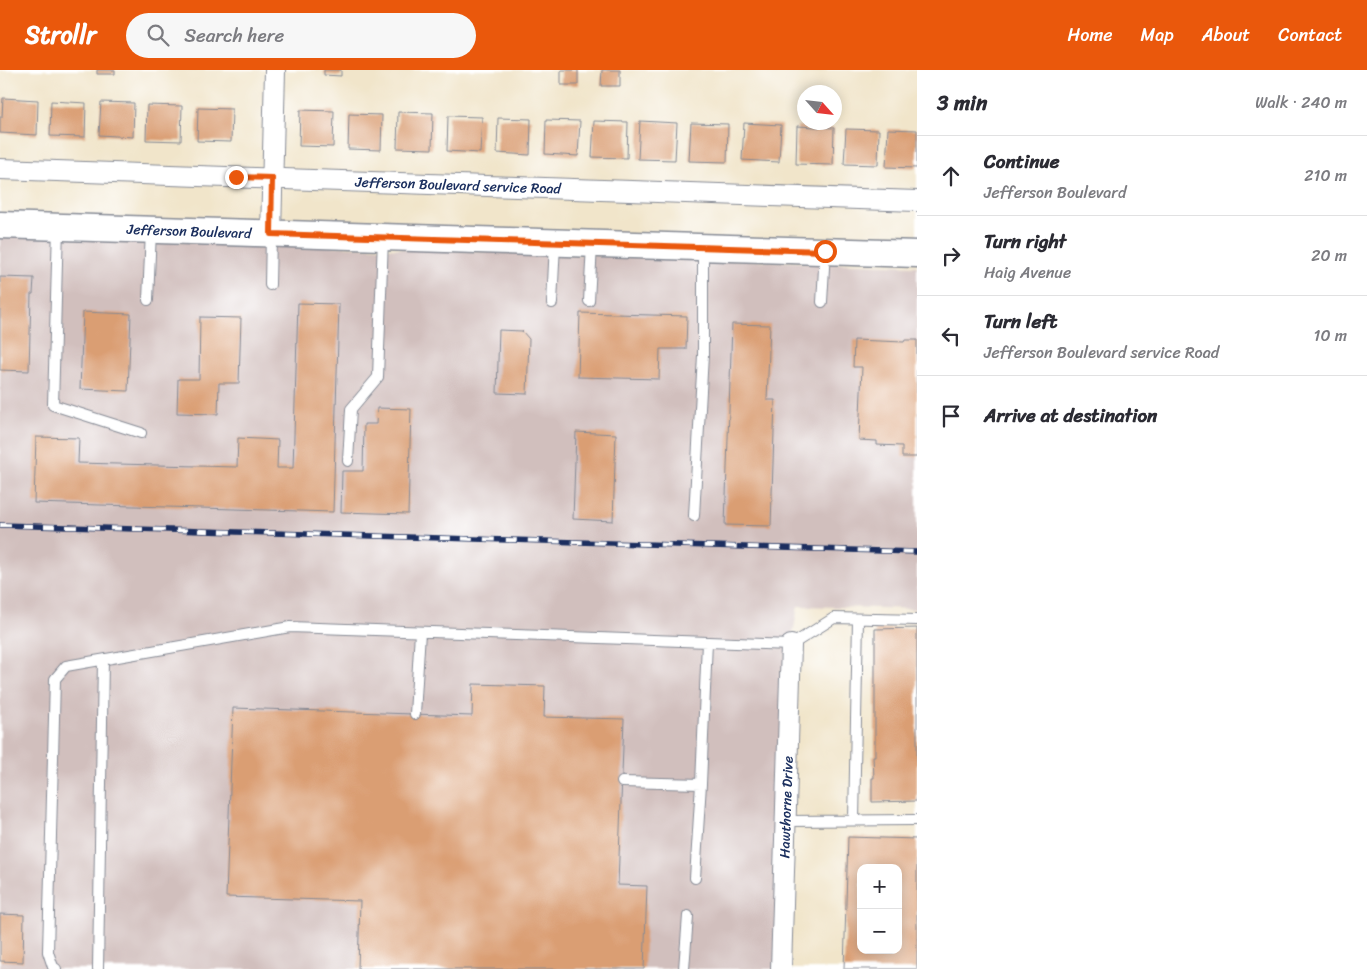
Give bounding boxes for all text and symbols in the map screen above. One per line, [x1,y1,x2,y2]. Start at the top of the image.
search box [126,13,476,58]
text: Strollr [25,14,96,56]
text: Search here [184,19,284,52]
text: Home [1068,19,1113,51]
text: Map [1141,19,1174,51]
text: About [1202,19,1250,51]
text: Contact [1278,19,1342,51]
icon: search [144,21,172,49]
text: 3 min [937,84,987,122]
north arrow [797,85,842,130]
text: Walk · 240 m [1255,88,1347,117]
text: Continue [984,145,1060,178]
text: 210 m [1304,161,1347,190]
icon: ahead [937,162,965,190]
route end [225,166,248,189]
street label: Jefferson Boulevard service Road [354,169,563,202]
text: Jefferson Boulevard [984,178,1126,207]
street label: Jefferson Boulevard [125,217,253,246]
text: Turn right [984,225,1066,258]
route start [814,240,837,263]
text: 20 m [1311,241,1347,270]
icon: right [937,242,965,270]
text: Haig Avenue [984,258,1071,287]
text: Turn left [984,305,1057,338]
text: 10 m [1314,321,1347,350]
icon: left [937,322,965,350]
text: Jefferson Boulevard service Road [984,338,1219,367]
text: Arrive at destination [984,399,1157,432]
icon: arrive [937,402,965,430]
street label: Hawthorne Drive [772,755,801,859]
map controls [857,864,902,954]
button: + [857,864,902,909]
button: − [857,909,902,954]

